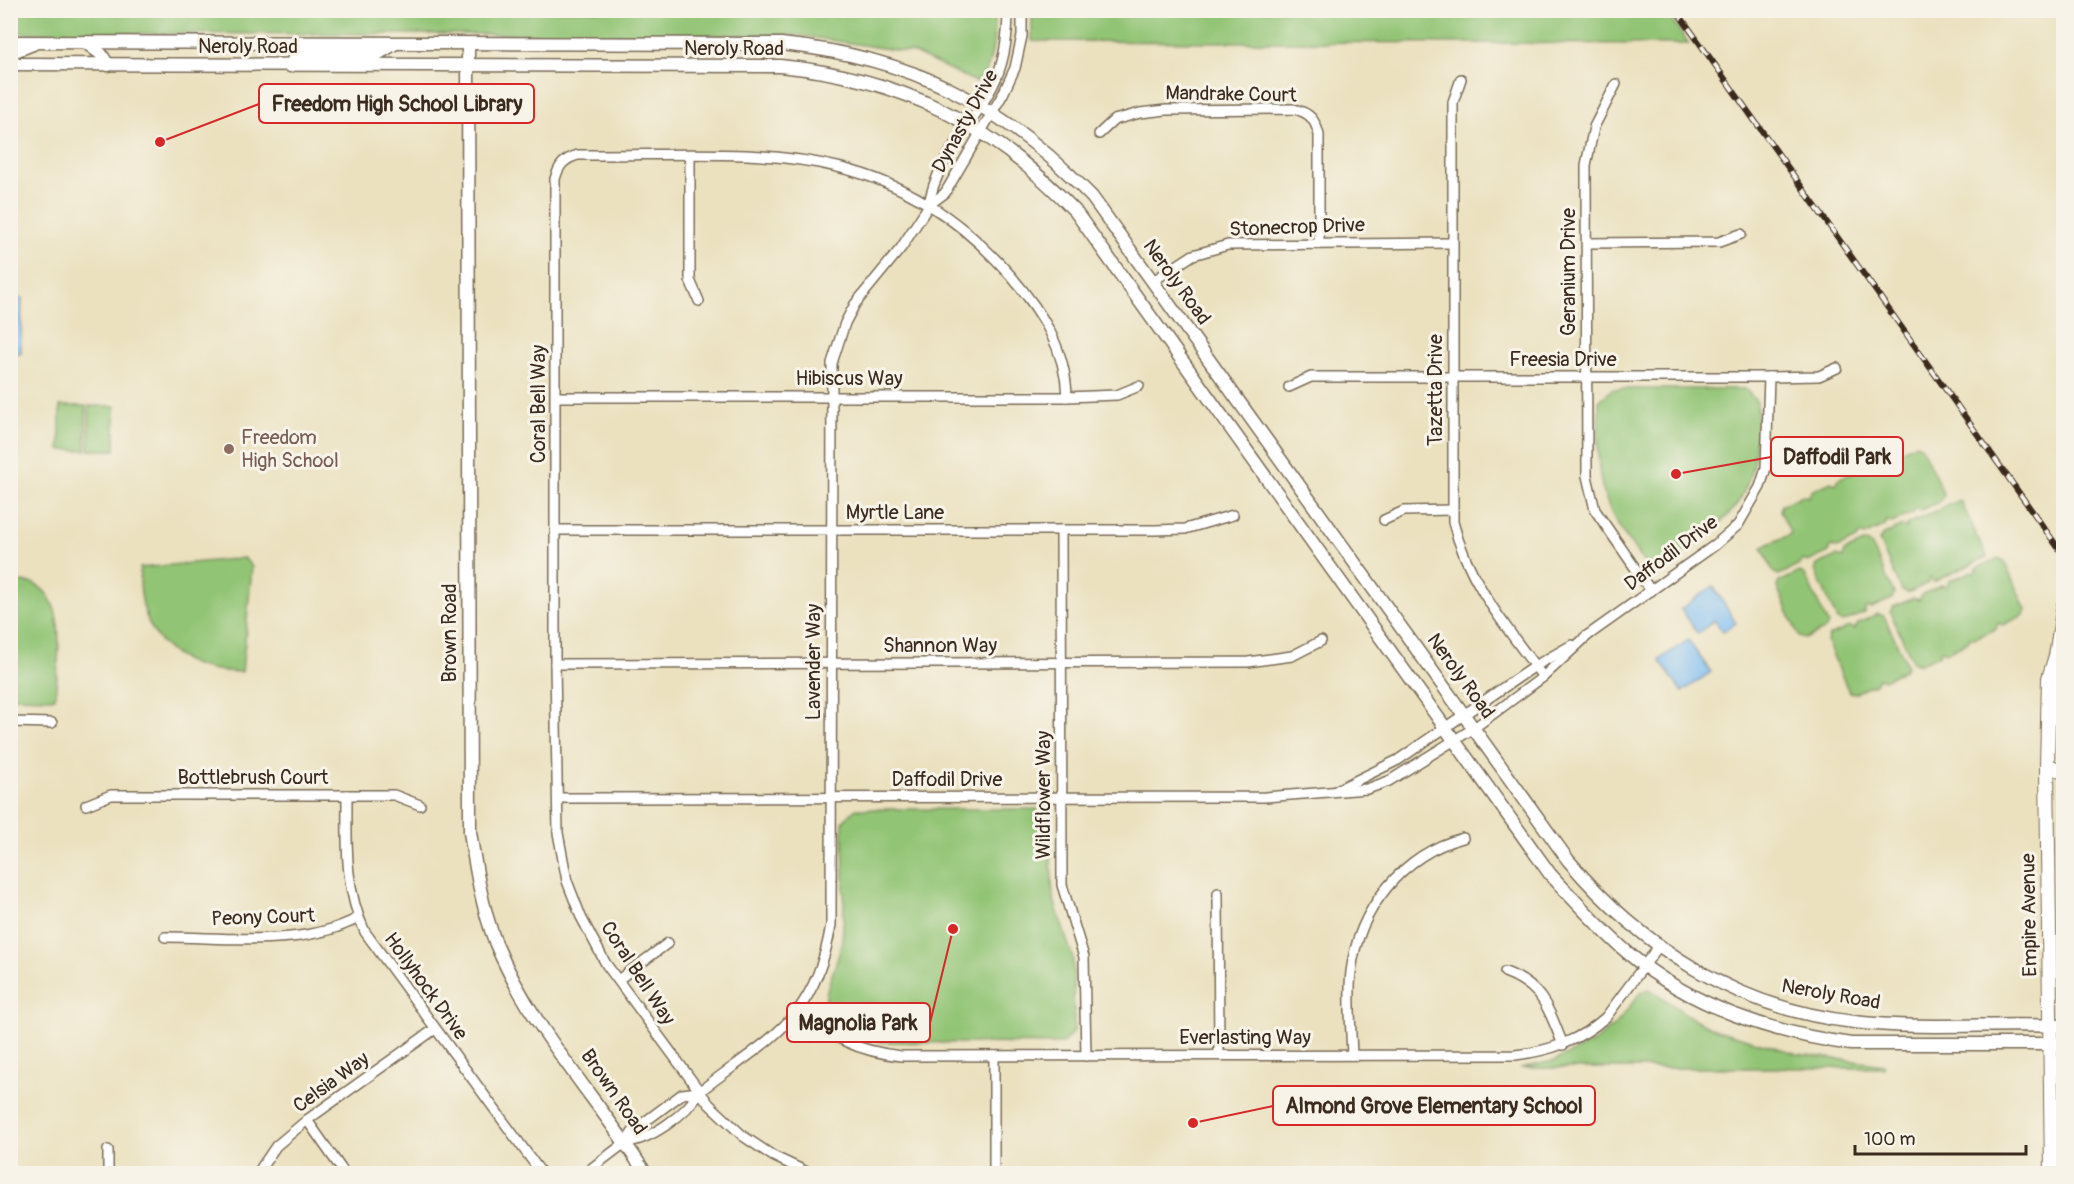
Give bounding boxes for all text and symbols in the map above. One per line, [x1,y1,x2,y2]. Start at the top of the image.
street label: Neroly Road [198,34,298,59]
street label: Neroly Road [684,36,784,61]
street label: Dynasty Drive [926,65,1004,177]
street label: Mandrake Court [1165,80,1298,108]
callout: Freedom High School Library [259,84,534,123]
text: Freedom High School Library [272,91,522,118]
street label: Geranium Drive [1556,208,1581,336]
street label: Stonecrop Drive [1229,212,1365,242]
street label: Neroly Road [1138,234,1216,330]
street label: Tazetta Drive [1423,334,1448,446]
street label: Coral Bell Way [526,344,551,463]
street label: Freesia Drive [1509,347,1617,372]
street label: Hibiscus Way [796,366,903,391]
place label: Freedom High School [241,425,339,473]
callout: Daffodil Park [1771,437,1903,476]
marker: Freedom High School [222,442,236,456]
text: Daffodil Park [1783,444,1891,471]
street label: Myrtle Lane [846,500,944,525]
street label: Daffodil Drive [1619,510,1723,596]
street label: Brown Road [437,583,462,683]
street label: Lavender Way [801,603,826,720]
street label: Neroly Road [1422,628,1500,724]
street label: Shannon Way [883,633,997,658]
street label: Wildflower Way [1031,730,1056,859]
street label: Bottlebrush Court [178,765,329,790]
street label: Daffodil Drive [892,767,1003,792]
street label: Empire Avenue [2015,853,2043,977]
street label: Peony Court [211,903,316,931]
street label: Coral Bell Way [595,916,681,1030]
street label: Hollyhock Drive [379,927,474,1045]
street label: Neroly Road [1780,973,1882,1015]
callout: Magnolia Park [787,1003,930,1042]
text: Magnolia Park [799,1010,918,1037]
street label: Everlasting Way [1179,1025,1311,1050]
street label: Brown Road [575,1044,653,1140]
street label: Celsia Way [288,1046,374,1118]
callout: Almond Grove Elementary School [1273,1086,1595,1125]
text: Almond Grove Elementary School [1285,1093,1583,1120]
scale bar [1855,1118,2026,1156]
text: 100 m [1864,1128,1916,1151]

